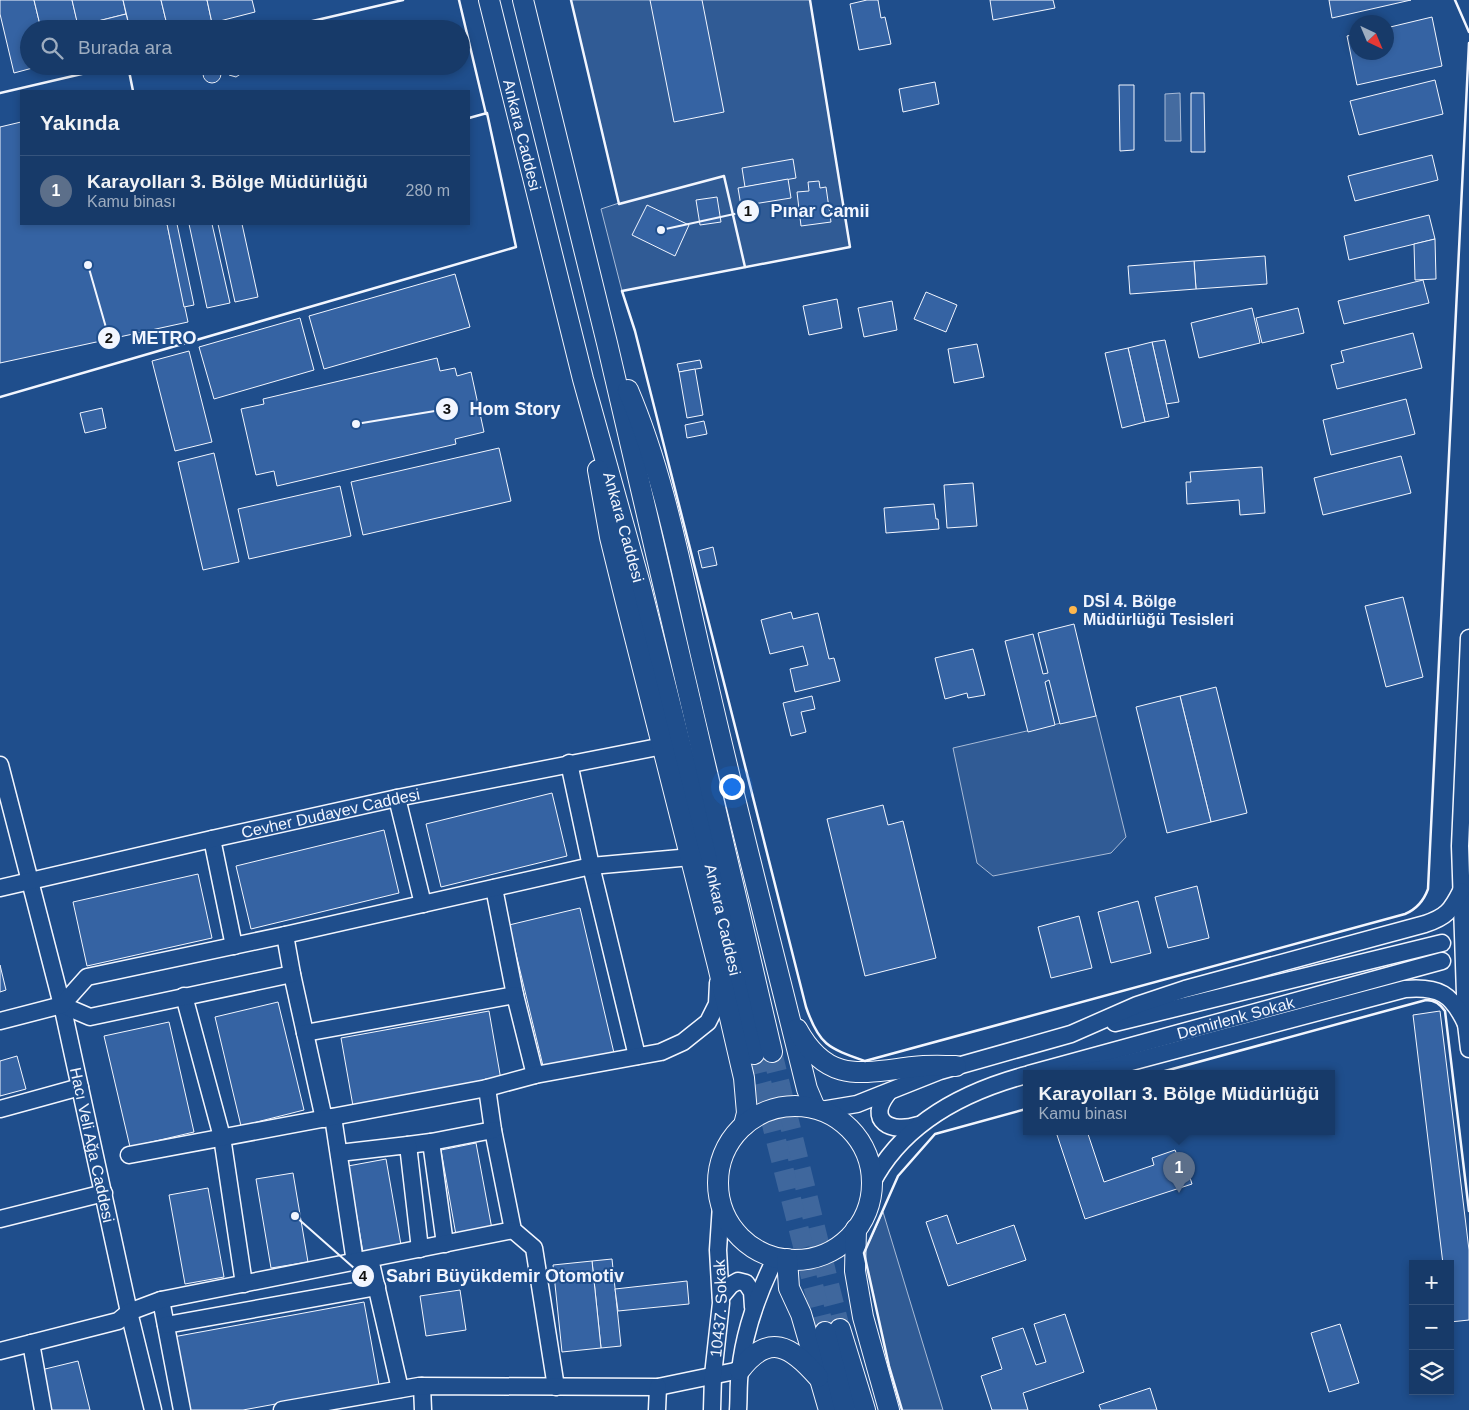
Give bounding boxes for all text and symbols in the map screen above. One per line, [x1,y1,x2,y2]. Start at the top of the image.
north arrow [1349,15,1394,60]
search box [20,20,470,75]
icon: search [38,34,66,62]
text: Burada ara [78,37,172,58]
street label: Ankara Caddesi [500,78,544,192]
text: Yakında [40,111,119,134]
text: Karayolları 3. Bölge Müdürlüğü [87,171,368,192]
text: 1 [52,182,60,199]
text: 280 m [406,182,450,199]
text: Kamu binası [87,193,176,210]
callout: Pınar Camii [736,194,880,227]
text: Pınar Camii [770,201,870,221]
text: 1 [744,202,752,219]
callout: METRO [97,321,207,354]
text: METRO [132,328,197,348]
text: 2 [105,329,113,346]
callout: Hom Story [434,392,570,425]
text: Hom Story [469,399,561,419]
text: 3 [443,400,451,417]
street label: Ankara Caddesi [600,470,647,584]
place label: DSİ 4. Bölge Müdürlüğü Tesisleri [1083,593,1234,628]
marker: DSİ 4. Bölge Müdürlüğü Tesisleri [1067,604,1079,616]
your location [719,774,745,800]
street label: Cevher Dudayev Caddesi [240,786,421,841]
street label: Ankara Caddesi [702,862,744,977]
street label: Demirlenk Sokak [1175,994,1297,1042]
street label: Hacı Veli Ağa Caddesi [67,1066,117,1224]
popup [1023,1070,1335,1135]
text: Karayolları 3. Bölge Müdürlüğü [1039,1083,1319,1104]
text: Kamu binası [1039,1105,1128,1122]
pin: 1 [1163,1152,1195,1193]
street label: 10437. Sokak [707,1258,730,1358]
callout: Sabri Büyükdemir Otomotiv [351,1259,634,1292]
map controls [1409,1260,1454,1395]
button: + [1409,1260,1454,1305]
text: Sabri Büyükdemir Otomotiv [386,1266,624,1286]
text: 4 [359,1267,368,1284]
button: − [1409,1305,1454,1350]
button: layers [1409,1350,1454,1395]

